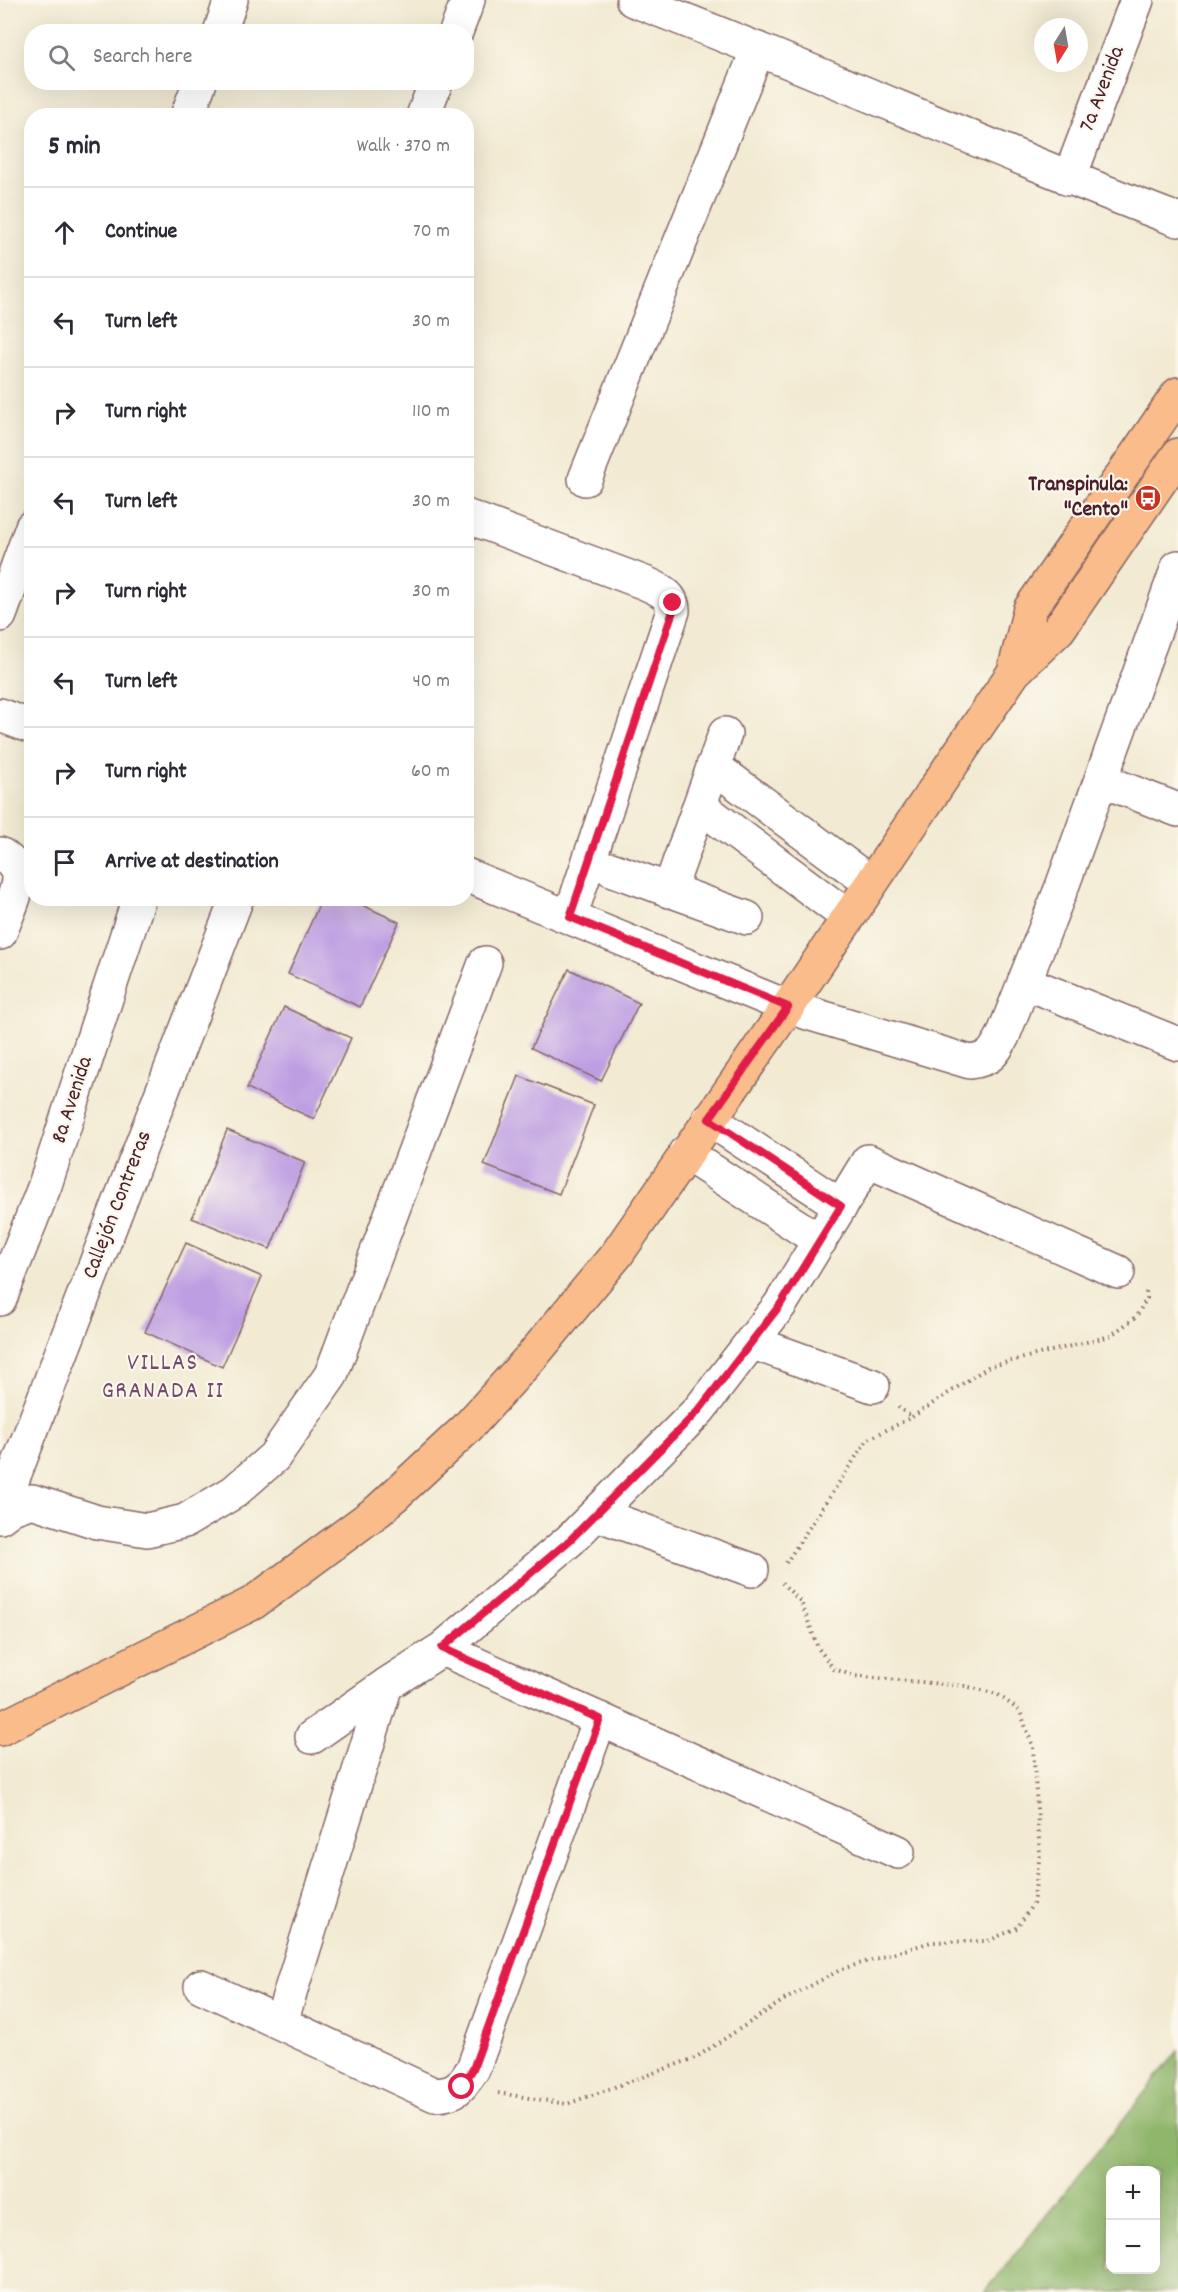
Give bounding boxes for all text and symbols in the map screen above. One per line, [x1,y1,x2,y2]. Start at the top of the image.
north arrow [1034,18,1088,72]
search box [24,24,474,90]
icon: search [45,41,78,74]
street label: 7a Avenida [1072,41,1134,136]
text: Search here [93,42,192,73]
text: 5 min [48,129,101,166]
text: Walk · 370 m [357,133,450,161]
icon: ahead [48,216,81,249]
text: Continue [105,217,177,248]
text: 70 m [413,218,450,246]
icon: left [48,306,81,339]
text: Turn left [105,307,177,338]
text: 30 m [412,308,450,336]
icon: right [48,396,81,429]
text: Turn right [105,397,187,428]
text: 110 m [412,398,450,426]
place label: Transpinula: "Cento" [1028,470,1128,526]
bus stop icon: Transpinula: "Cento" [1133,483,1163,513]
icon: left [48,486,81,519]
text: Turn left [105,487,177,518]
text: 30 m [412,488,450,516]
icon: right [48,576,81,609]
text: Turn right [105,577,187,608]
text: 30 m [412,578,450,606]
route end [659,589,685,615]
icon: left [48,666,81,699]
text: Turn left [105,667,177,698]
text: 40 m [412,668,450,696]
icon: right [48,756,81,789]
text: Turn right [105,757,187,788]
text: 60 m [411,758,450,786]
icon: arrive [48,846,81,879]
text: Arrive at destination [105,847,279,878]
street label: 8a Avenida [44,1052,102,1148]
street label: Callejón Contreras [75,1126,161,1284]
district label: VILLAS GRANADA II [102,1347,224,1409]
route start [448,2073,474,2099]
map controls [1106,2166,1160,2274]
button: + [1106,2166,1160,2220]
button: − [1106,2220,1160,2274]

